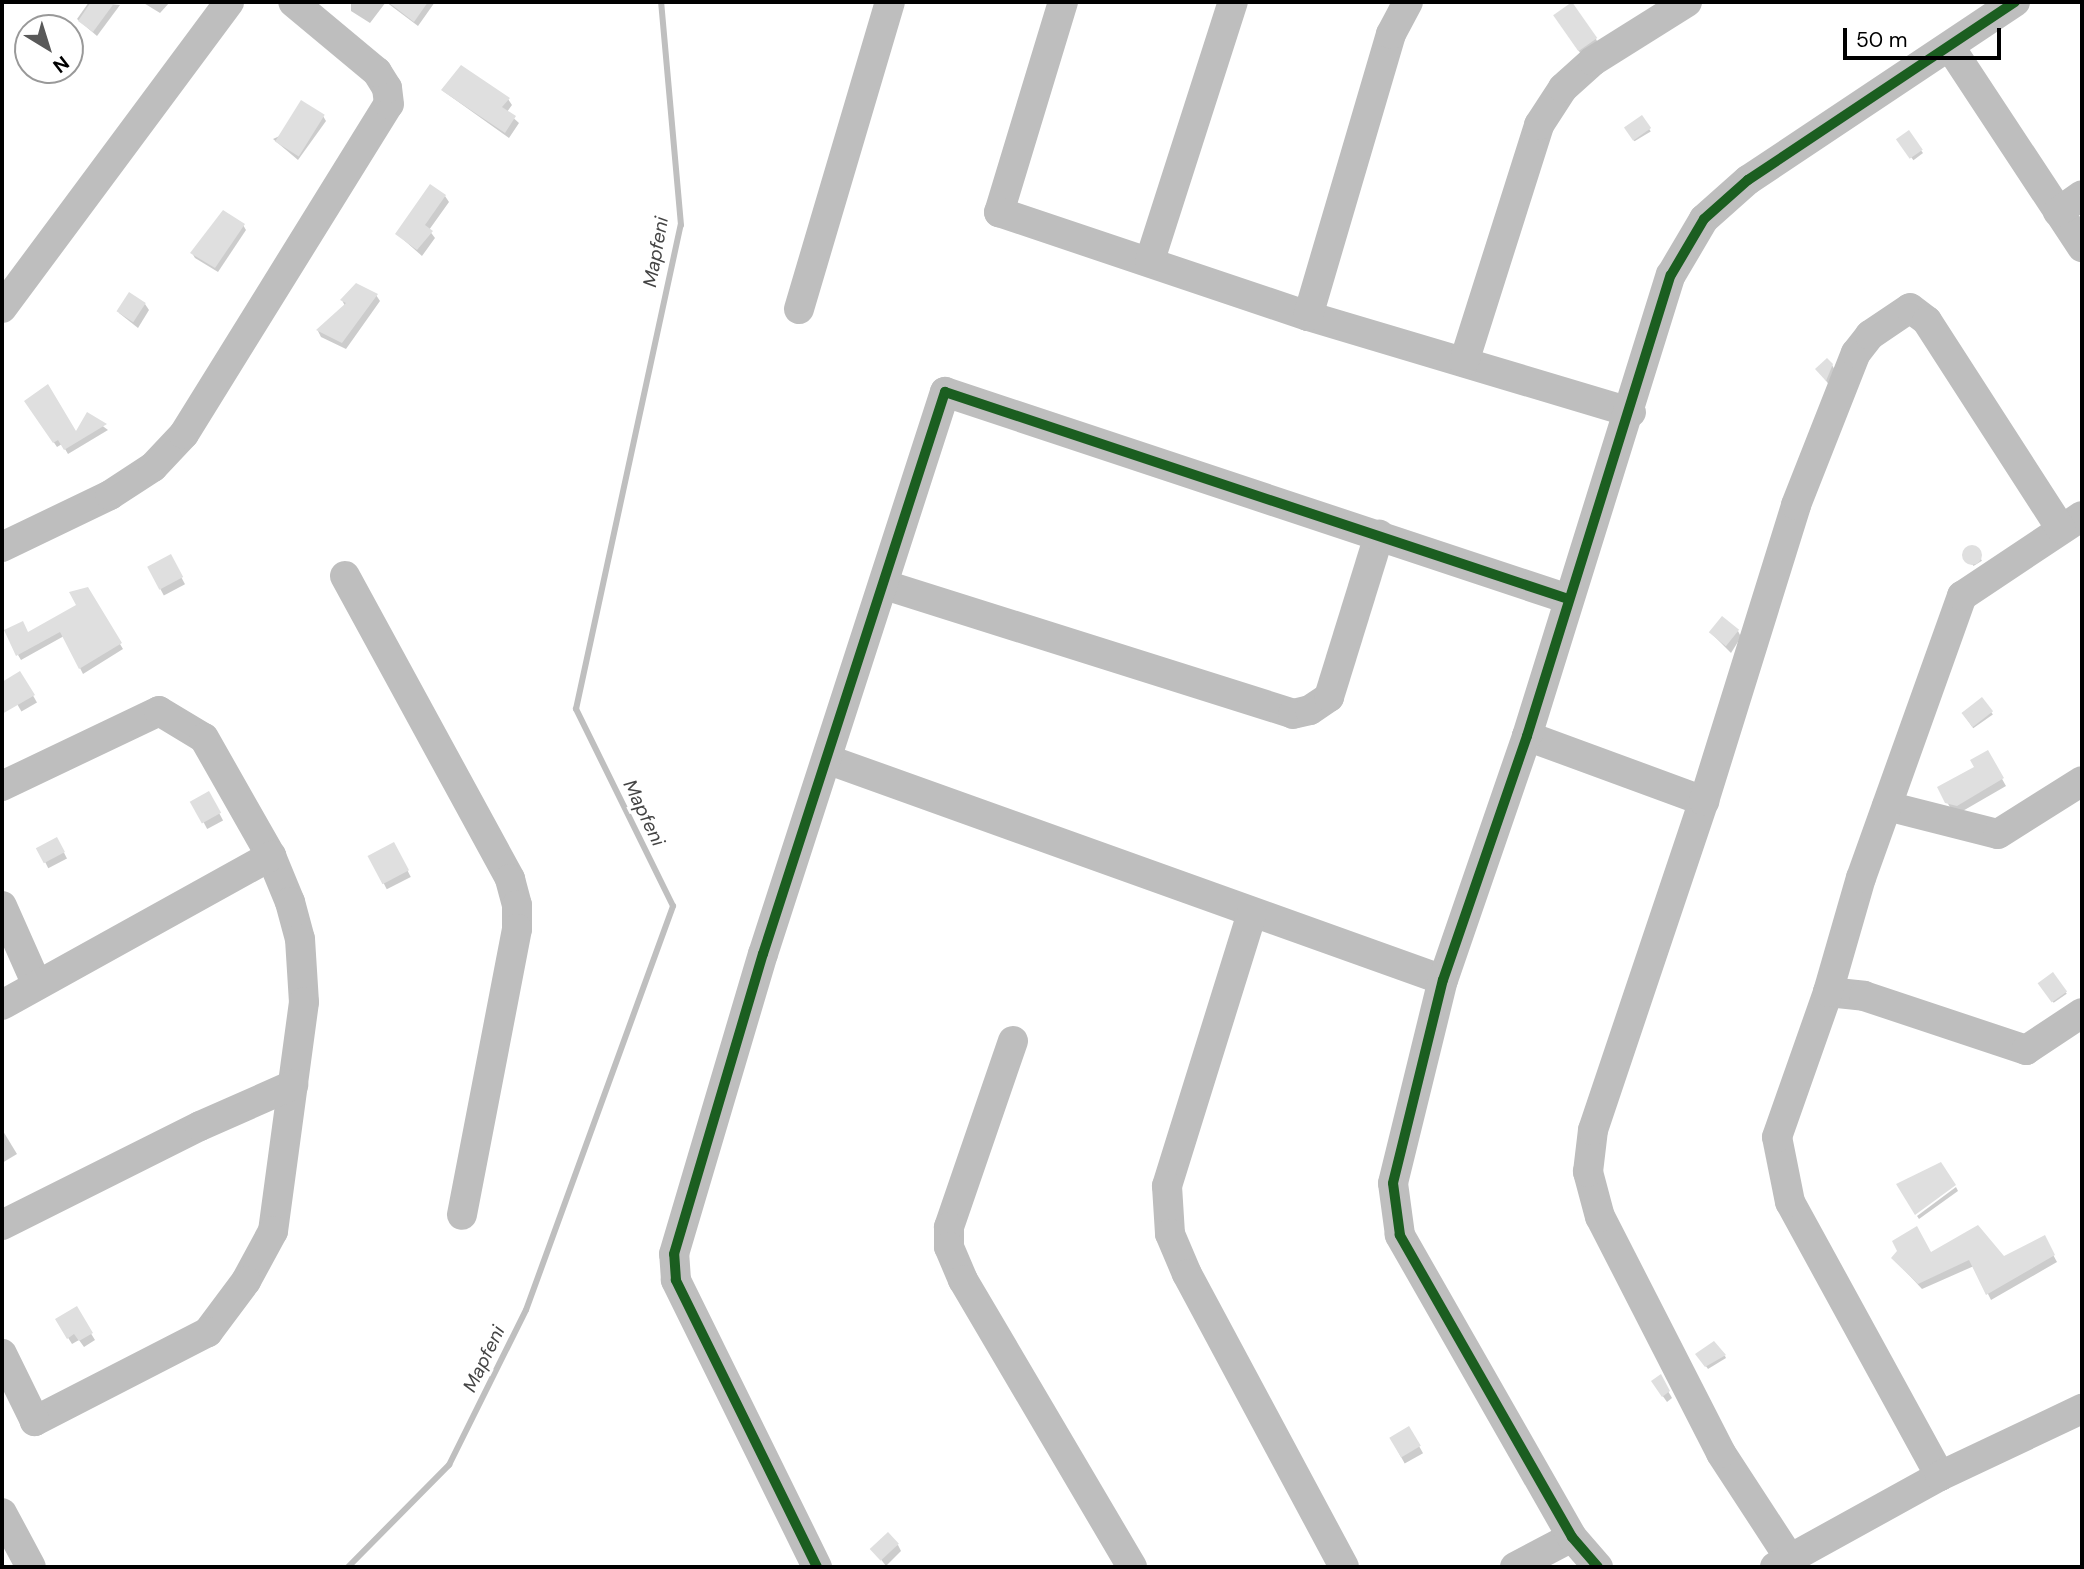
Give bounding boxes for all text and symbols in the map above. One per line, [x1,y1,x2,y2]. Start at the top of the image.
north arrow [14,14,84,84]
scale bar [1846,14,2004,58]
text: 50 m [1856,26,1907,54]
text: N [48,50,74,78]
water label: Mapfeni [639,215,673,289]
water label: Mapfeni [618,776,670,850]
water label: Mapfeni [458,1322,510,1396]

